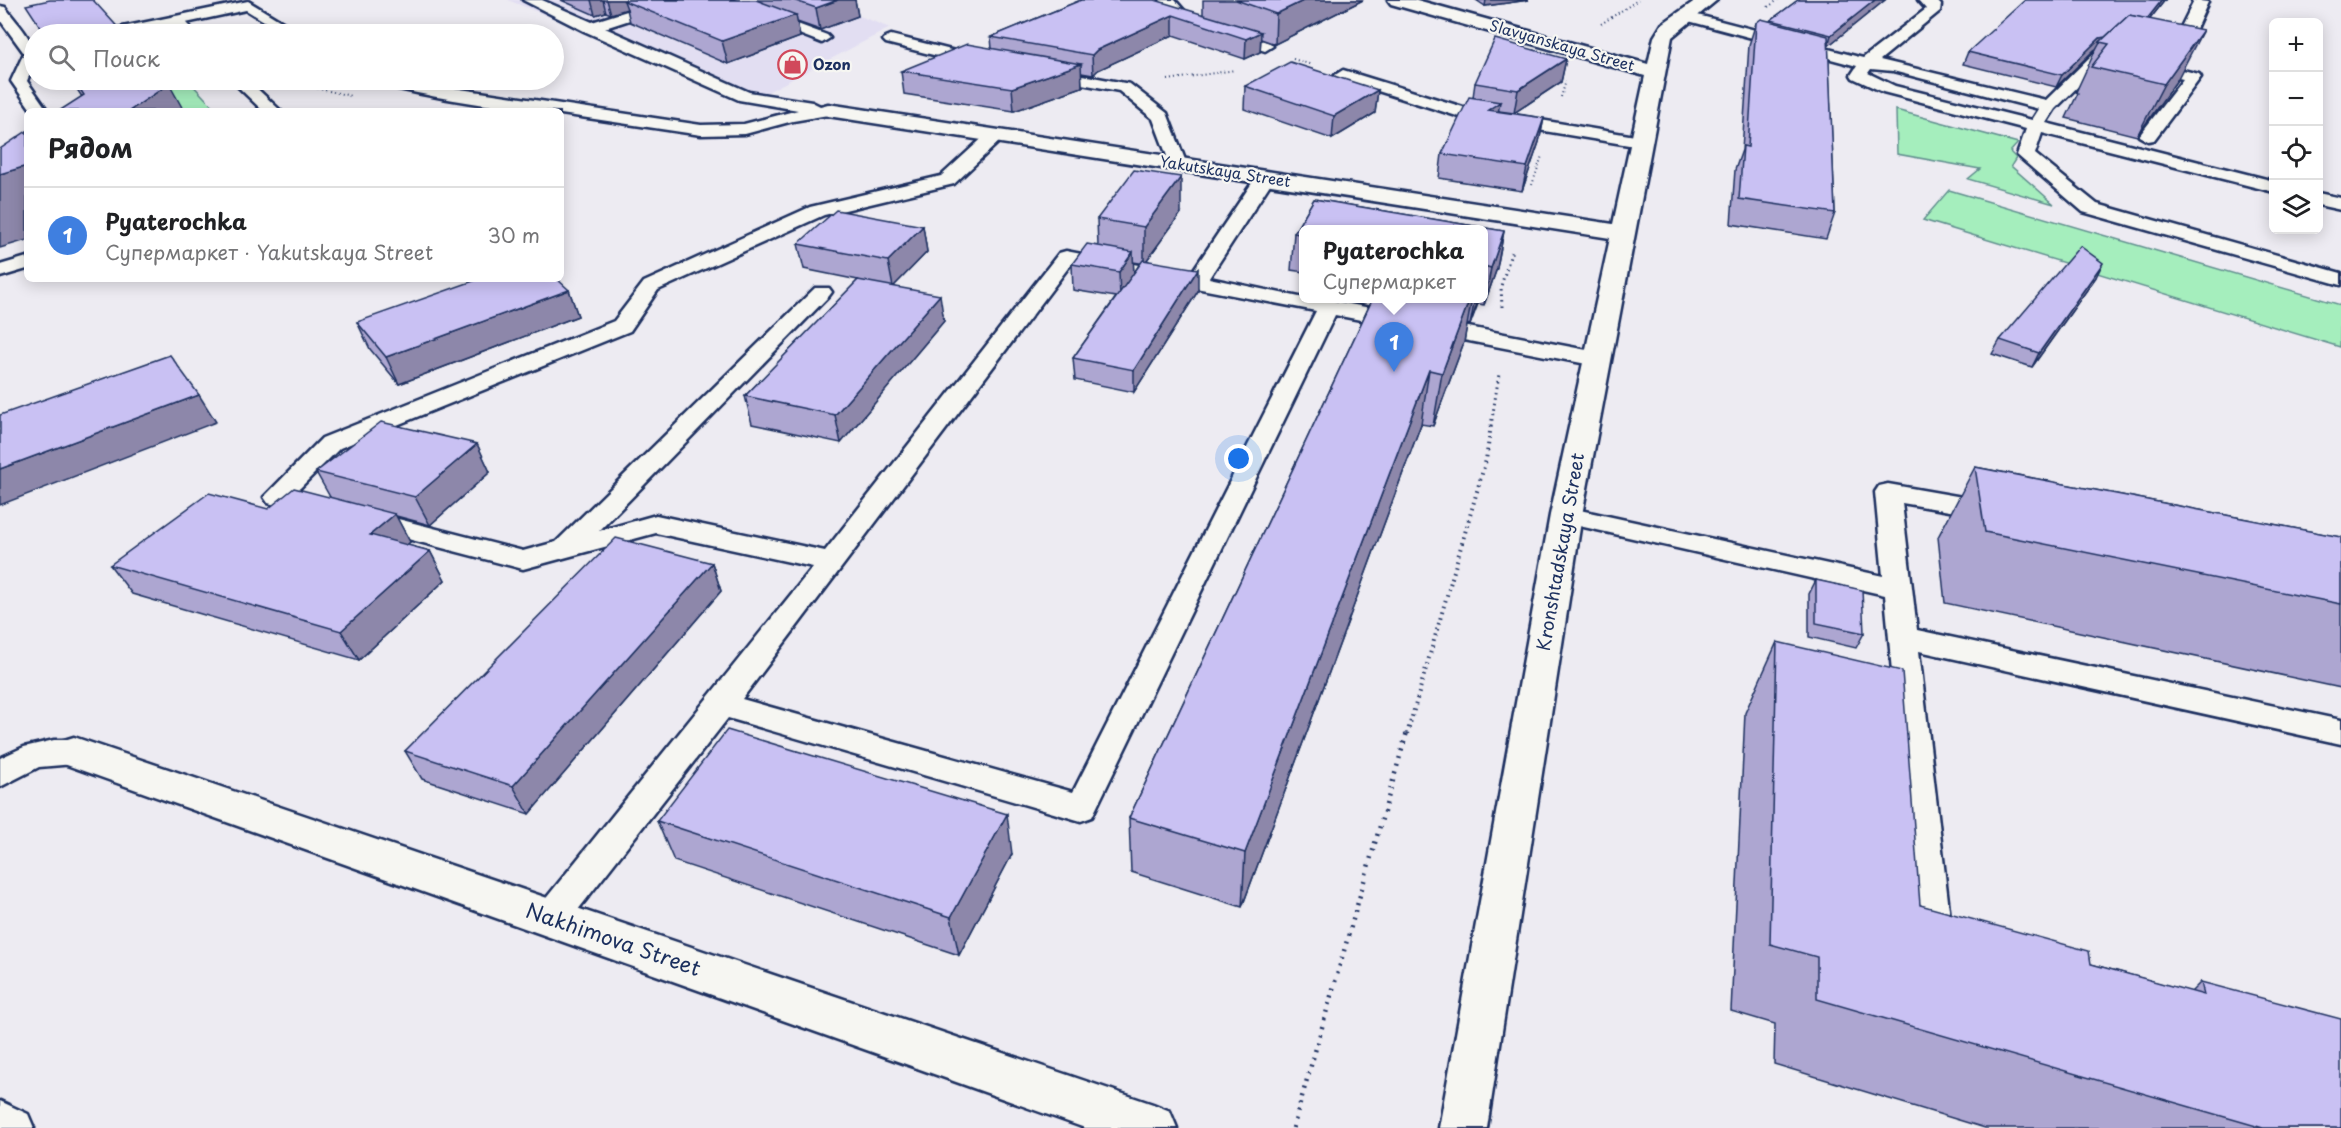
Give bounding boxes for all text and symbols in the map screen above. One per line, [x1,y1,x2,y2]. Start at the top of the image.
street label: Slavyanskaya Street [1487,13,1638,76]
map controls [2269,18,2323,234]
button: + [2269,18,2323,72]
search box [24,24,564,90]
icon: search [45,41,78,74]
text: Поиск [93,41,160,74]
shop icon: Ozon [776,49,808,81]
place label: Ozon [813,52,851,75]
button: − [2269,72,2323,126]
button: locate [2269,126,2323,180]
text: Рядом [48,128,133,167]
street label: Yakutskaya Street [1158,149,1292,192]
button: layers [2269,180,2323,234]
text: Pyaterochka [105,204,247,237]
text: 1 [63,220,72,250]
text: 30 m [487,220,540,250]
popup [1299,225,1488,303]
text: Pyaterochka [1323,233,1464,266]
text: Супермаркет · Yakutskaya Street [105,237,433,267]
text: Супермаркет [1323,266,1456,296]
pin: 1 [1374,322,1414,372]
your location [1224,444,1253,473]
street label: Kronshtadskaya Street [1529,451,1590,653]
street label: Nakhimova Street [522,893,705,983]

